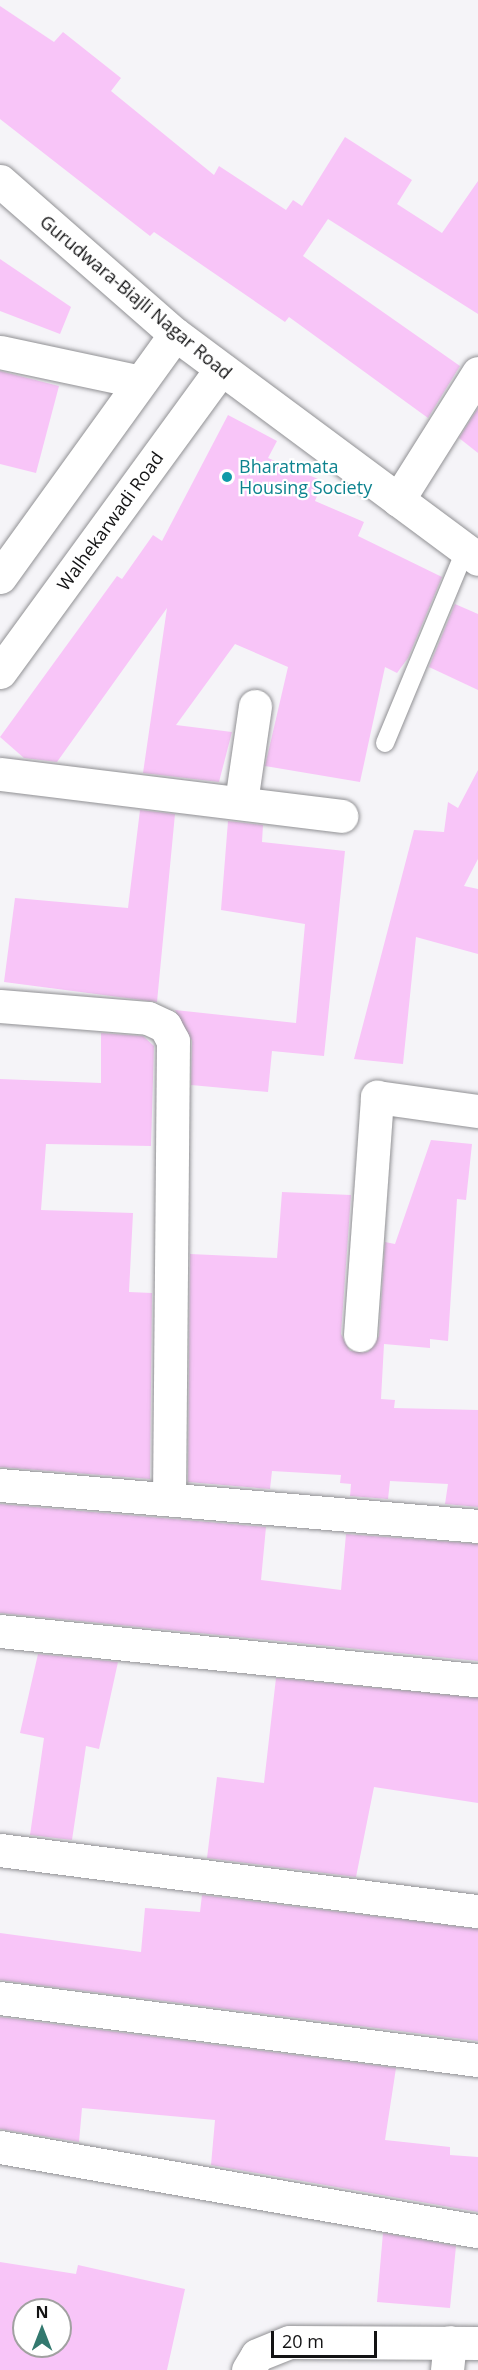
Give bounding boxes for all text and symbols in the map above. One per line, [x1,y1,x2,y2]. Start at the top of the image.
street label: Gurudwara-Biajli Nagar Road [36,210,236,384]
street label: Walhekarwadi Road [52,447,168,595]
place label: Bharatmata Housing Society [239,456,372,498]
marker: Bharatmata Housing Society [220,470,234,484]
north arrow [12,2298,72,2358]
text: N [35,2301,49,2323]
scale bar [274,2319,380,2357]
text: 20 m [282,2329,324,2353]

